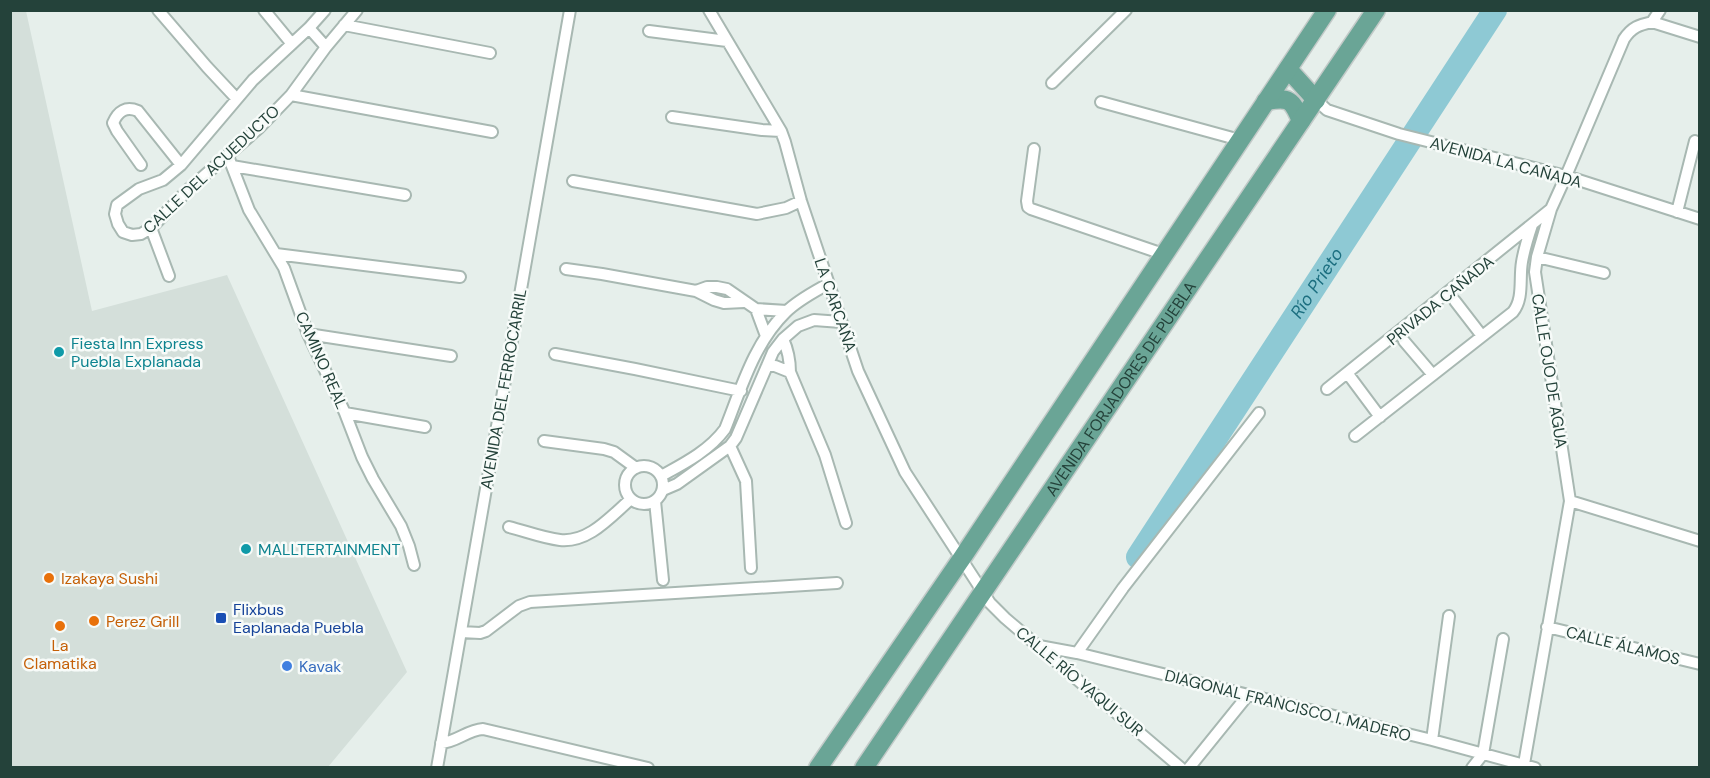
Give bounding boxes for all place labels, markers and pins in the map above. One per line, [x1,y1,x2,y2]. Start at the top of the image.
place label: Fiesta Inn Express Puebla Explanada [71,333,204,372]
marker: Fiesta Inn Express Puebla Explanada [52,345,66,359]
place label: MALLTERTAINMENT [258,539,400,560]
marker: MALLTERTAINMENT [239,542,253,556]
place label: Izakaya Sushi [61,568,158,589]
marker: Izakaya Sushi [42,571,56,585]
place label: Flixbus Eaplanada Puebla [233,599,364,638]
place label: Perez Grill [106,611,179,632]
marker: Flixbus Eaplanada Puebla [214,611,228,625]
marker: Perez Grill [87,614,101,628]
marker: La Clamatika [53,619,67,633]
place label: La Clamatika [23,635,97,674]
place label: Kavak [299,656,341,677]
marker: Kavak [280,659,294,673]

